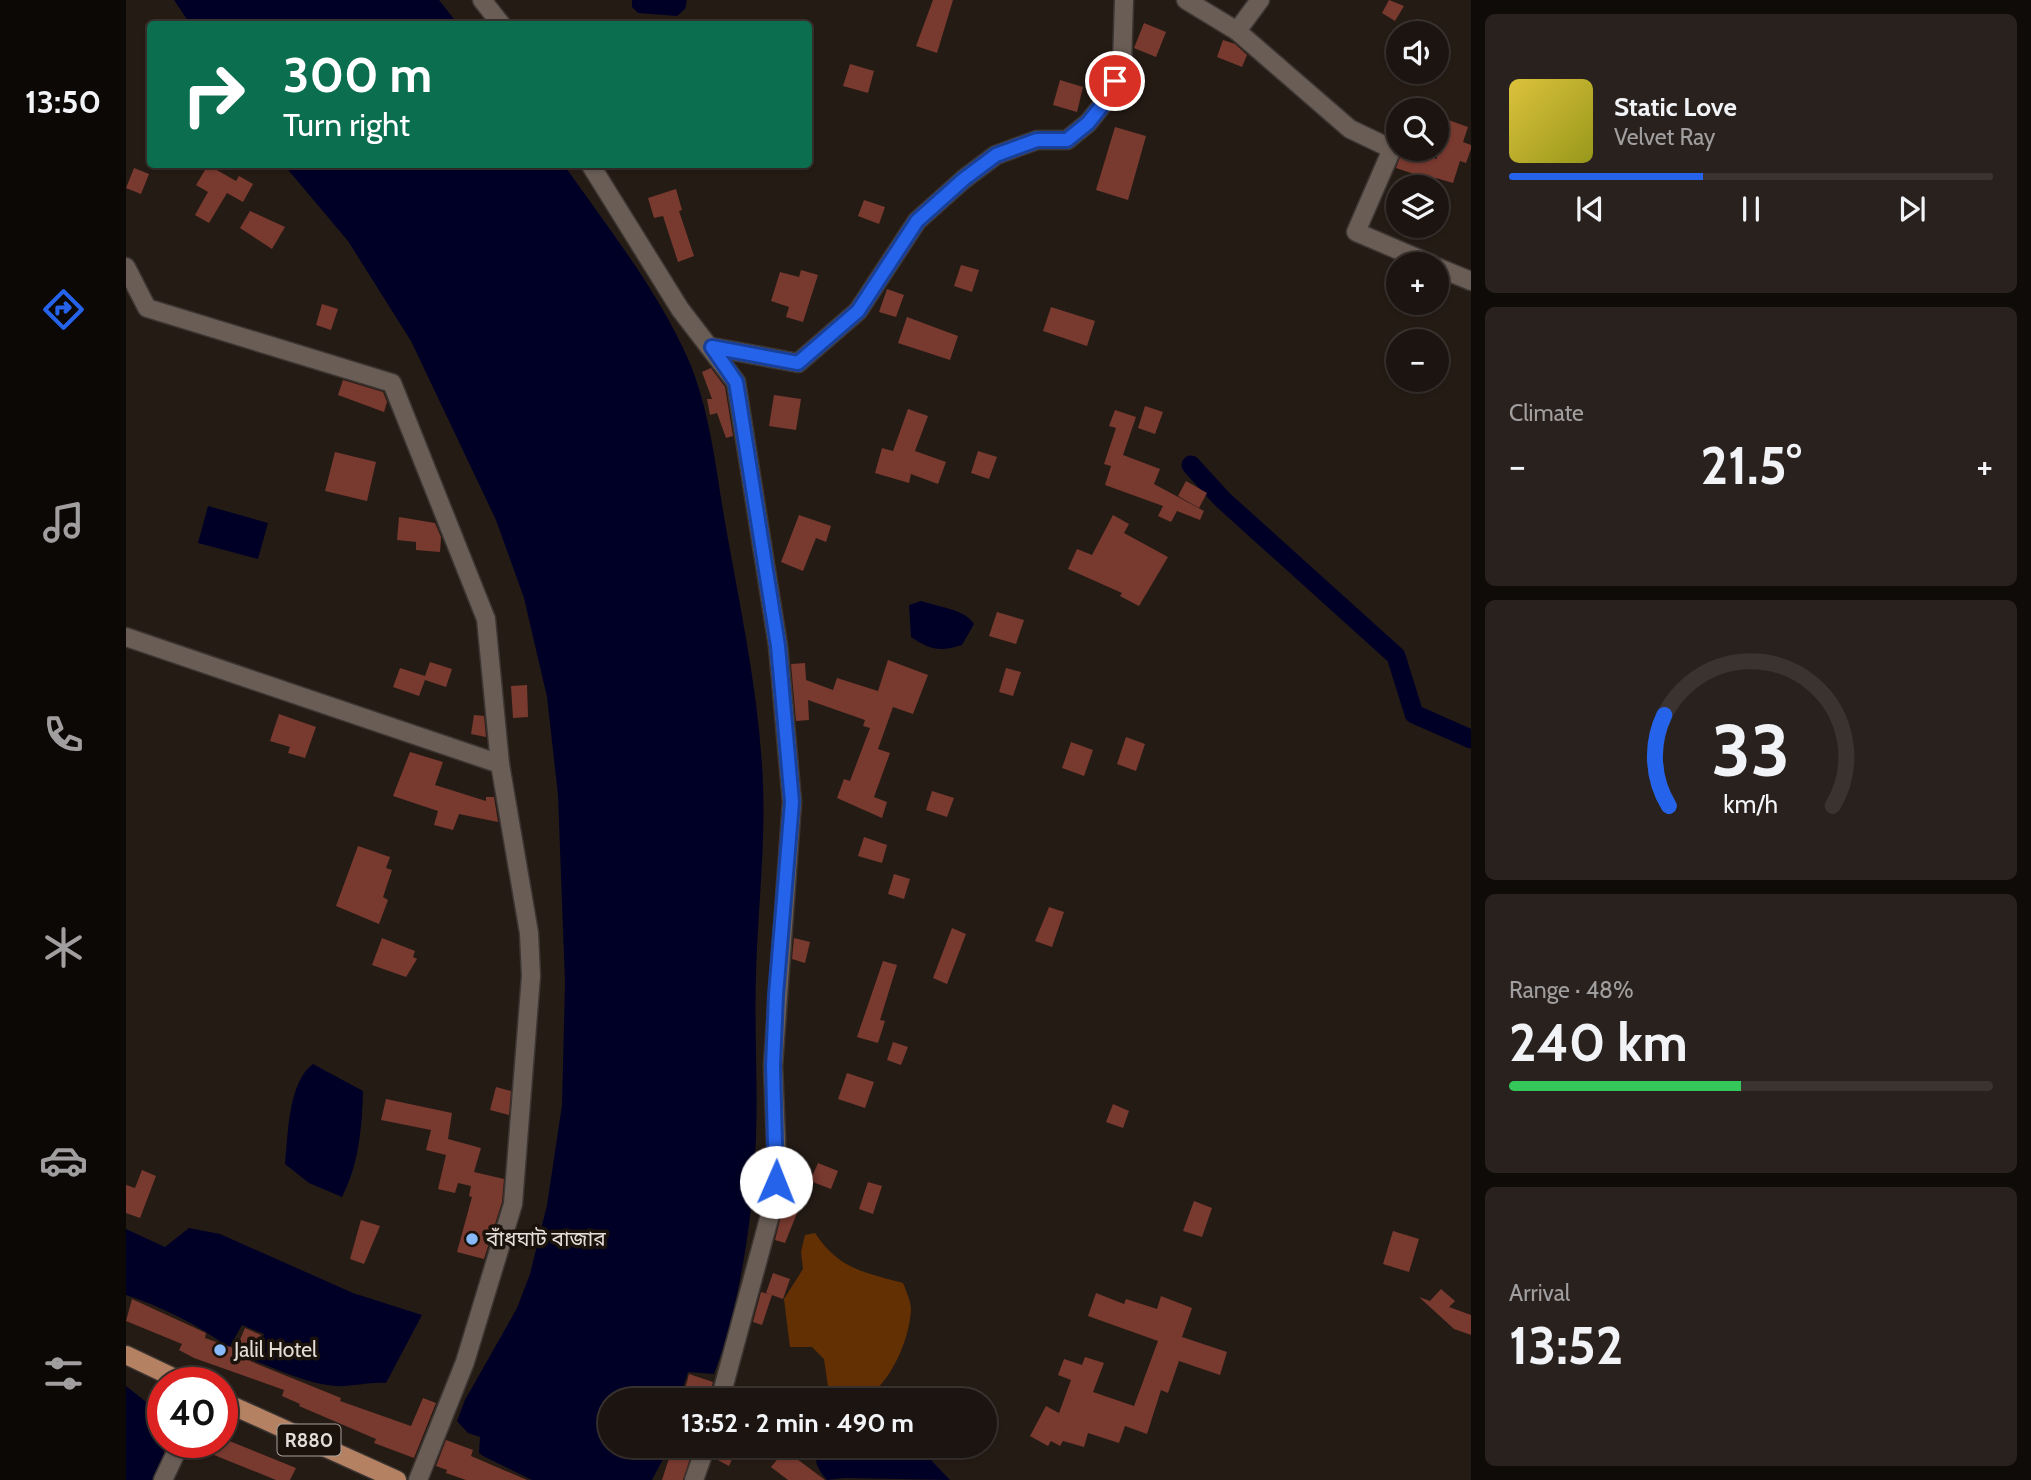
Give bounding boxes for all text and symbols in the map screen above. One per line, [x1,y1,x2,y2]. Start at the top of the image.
map controls [1386,21,1449,392]
button: sound [1386,21,1449,84]
text: 300 m [283,45,432,104]
icon: right [168,49,259,140]
pin [1085,51,1145,111]
icon: arrive [1096,62,1134,100]
text: 13:50 [25,82,101,121]
text: Static Love [1614,91,1737,123]
button: search [1386,98,1449,161]
text: Turn right [283,105,410,144]
text: Velvet Ray [1614,123,1715,151]
button: layers [1386,175,1449,238]
icon: previous [1571,190,1609,228]
icon: pause [1732,190,1770,228]
icon: next [1893,190,1931,228]
button: + [1386,252,1449,315]
icon: directions [39,285,88,334]
button: − [1386,329,1449,392]
text: Climate [1509,399,1584,427]
text: 21.5° [1700,434,1802,497]
text: − [1509,442,1526,489]
text: + [1976,442,1993,489]
icon: music [39,498,88,547]
text: 33 [1712,706,1790,794]
icon: phone [39,710,88,759]
text: km/h [1724,789,1778,819]
icon: climate [39,923,88,972]
text: Range · 48% [1509,976,1634,1004]
text: 240 km [1509,1011,1688,1074]
icon: car [39,1136,88,1185]
position arrow [739,1145,813,1219]
place label: বাঁধঘাট বাজার [485,1226,606,1251]
marker: বাঁধঘাট বাজার [464,1231,480,1247]
text: Arrival [1509,1279,1570,1307]
text: 13:52 [1509,1314,1623,1377]
place label: Jalil Hotel [233,1337,317,1362]
marker: Jalil Hotel [212,1342,228,1358]
icon: filters [39,1349,88,1398]
speed limit sign: 40 [147,1367,238,1458]
text: 13:52 · 2 min · 490 m [681,1407,914,1439]
road number: R880 [278,1424,340,1456]

